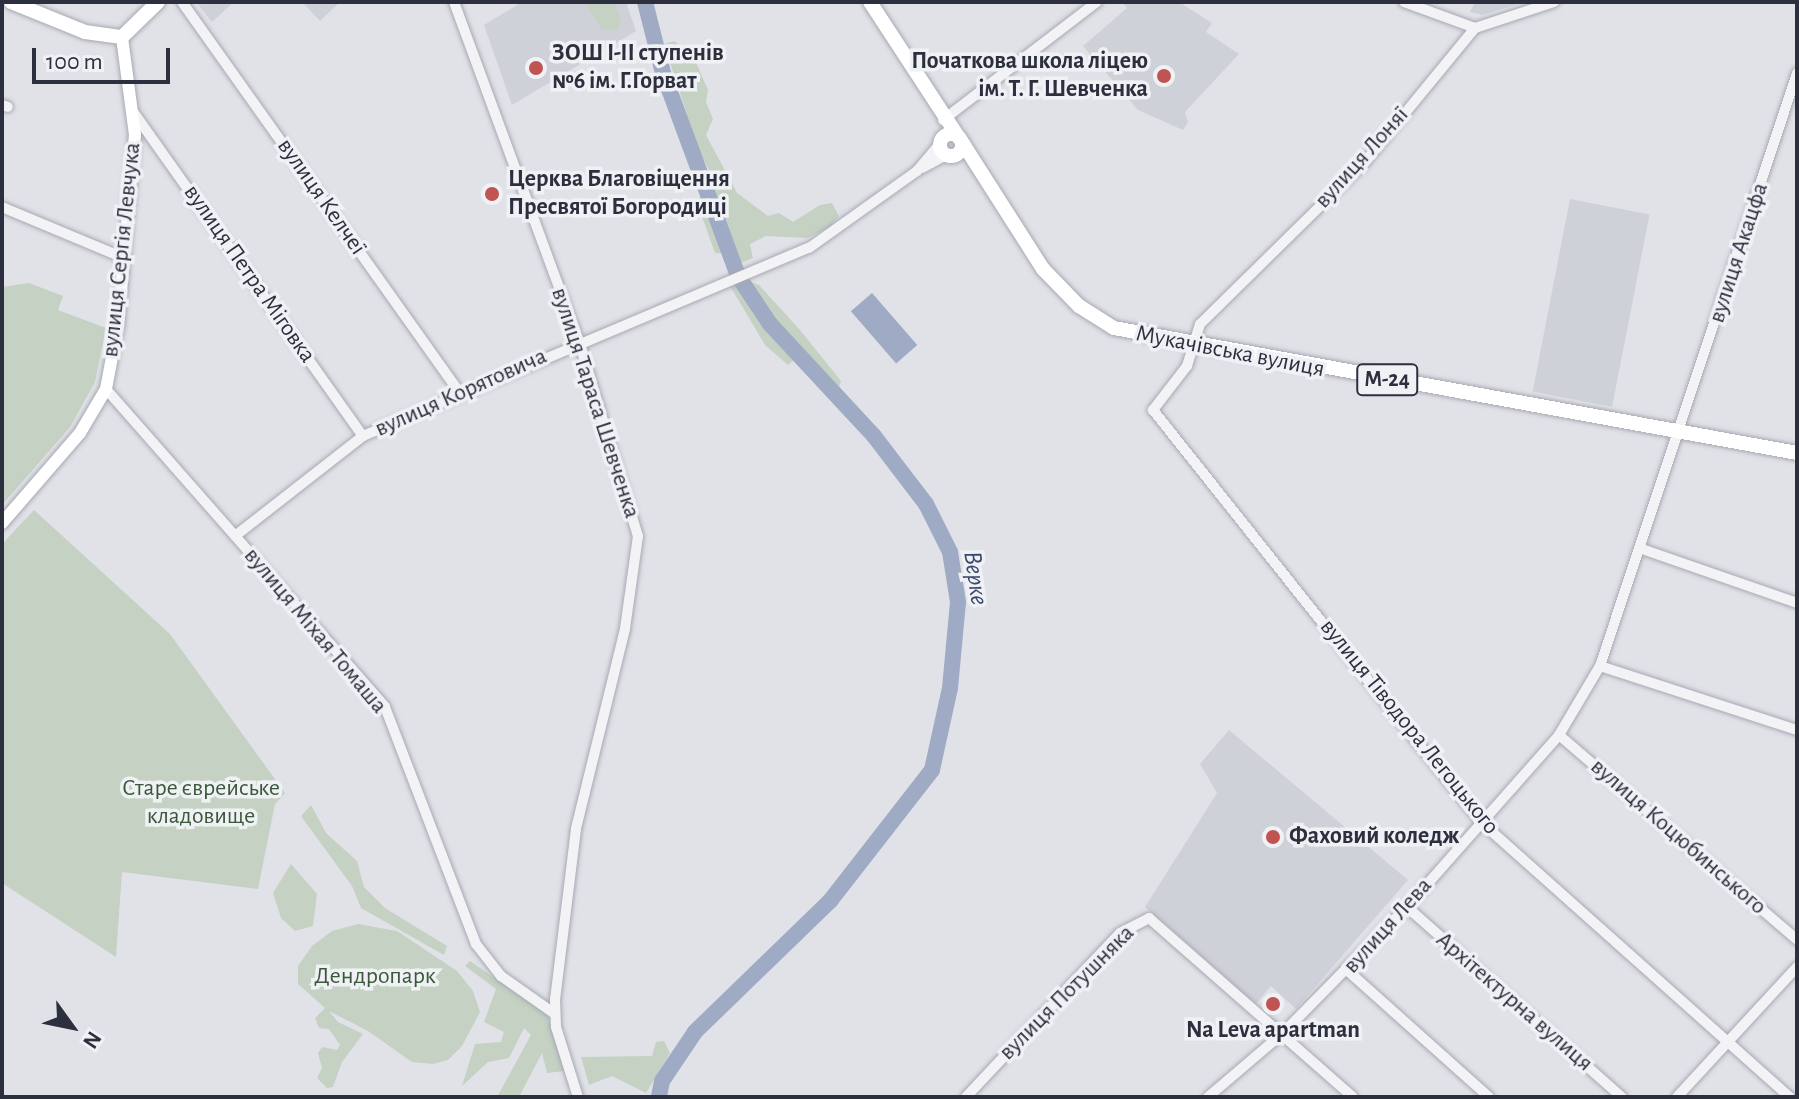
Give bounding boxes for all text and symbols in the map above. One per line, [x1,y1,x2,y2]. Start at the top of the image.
scale bar [36,32,174,82]
place label: ЗОШ І-ІІ ступенів №6 ім. Г.Горват [552,40,724,96]
place label: Початкова школа ліцею ім. Т. Г. Шевченка [911,48,1148,104]
text: 100 m [46,50,103,74]
marker: ЗОШ І-ІІ ступенів №6 ім. Г.Горват [527,59,545,77]
marker: Початкова школа ліцею ім. Т. Г. Шевченка [1155,67,1173,85]
street label: вулиця Лоняї [1309,101,1415,215]
street label: вулиця Келчеї [270,133,372,261]
street label: вулиця Сергія Левчука [96,141,148,359]
place label: Церква Благовіщення Пресвятої Богородиці [508,166,730,222]
street label: вулиця Петра Міговка [177,179,321,369]
street label: вулиця Акацфа [1703,179,1775,327]
marker: Церква Благовіщення Пресвятої Богородиці [483,185,501,203]
street label: вулиця Тараса Шевченка [544,284,646,522]
street label: Мукачівська вулиця [1133,320,1327,384]
street label: вулиця Корятовича [371,342,551,444]
road number: М-24 [1355,362,1419,398]
street label: вулиця Міхая Томаша [237,542,393,720]
water label: Верке [956,549,994,607]
street label: вулиця Тіводора Легоцького [1313,613,1505,841]
street label: вулиця Коцюбинського [1584,753,1772,921]
park label: Старе єврейське кладовище [122,775,280,831]
place label: Фаховий коледж [1289,823,1459,851]
marker: Фаховий коледж [1264,828,1282,846]
street label: вулиця Лева [1337,872,1439,980]
street label: вулиця Потушняка [993,919,1141,1067]
street label: Архітектурна вулиця [1430,926,1598,1078]
park label: Дендропарк [314,963,436,991]
north arrow [32,987,112,1067]
marker: Na Leva apartman [1264,995,1282,1013]
place label: Na Leva apartman [1186,1017,1360,1045]
text: N [79,1028,106,1052]

